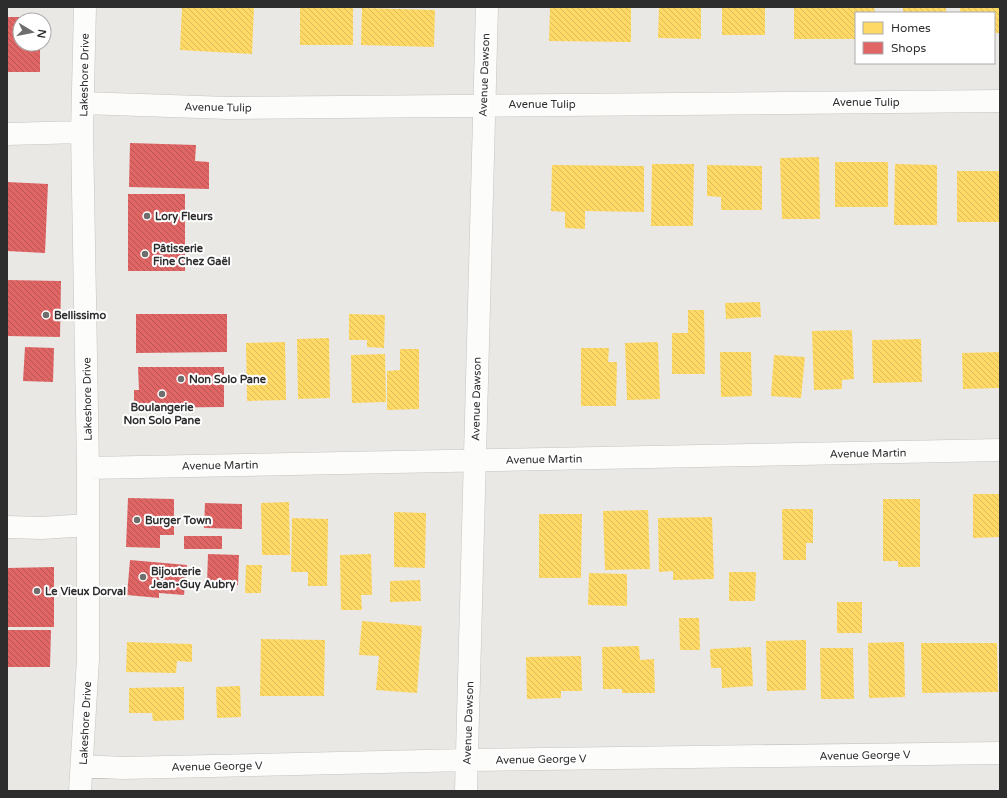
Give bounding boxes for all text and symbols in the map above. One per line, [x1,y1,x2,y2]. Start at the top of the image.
north arrow [12,12,52,52]
legend [855,12,995,64]
text: Homes [891,21,931,35]
text: N [34,28,49,39]
street label: Lakeshore Drive [77,33,92,117]
street label: Avenue Dawson [477,33,492,117]
text: Shops [891,41,926,55]
street label: Avenue Tulip [832,96,900,109]
street label: Avenue Tulip [508,98,576,111]
street label: Avenue Tulip [184,100,252,115]
place label: Lory Fleurs [155,210,213,224]
marker: Lory Fleurs [142,211,152,221]
place label: Pâtisserie Fine Chez Gaël [153,242,231,268]
marker: Pâtisserie Fine Chez Gaël [140,249,150,259]
place label: Bellissimo [54,309,106,322]
marker: Bellissimo [41,310,51,320]
street label: Lakeshore Drive [80,357,95,441]
street label: Avenue Dawson [469,357,484,441]
place label: Non Solo Pane [189,373,267,386]
marker: Non Solo Pane [176,374,186,384]
marker: Boulangerie Non Solo Pane [157,389,167,399]
place label: Boulangerie Non Solo Pane [124,401,201,427]
street label: Avenue Martin [829,446,907,461]
street label: Avenue Martin [505,452,583,467]
street label: Avenue Martin [181,458,259,473]
place label: Burger Town [145,514,212,528]
marker: Burger Town [132,515,142,525]
place label: Bijouterie Jean-Guy Aubry [150,565,235,592]
marker: Bijouterie Jean-Guy Aubry [138,572,148,582]
place label: Le Vieux Dorval [45,585,126,598]
marker: Le Vieux Dorval [32,586,42,596]
street label: Lakeshore Drive [77,681,94,765]
street label: Avenue Dawson [461,681,476,765]
street label: Avenue George V [819,748,911,763]
street label: Avenue George V [495,752,587,767]
street label: Avenue George V [171,759,263,774]

